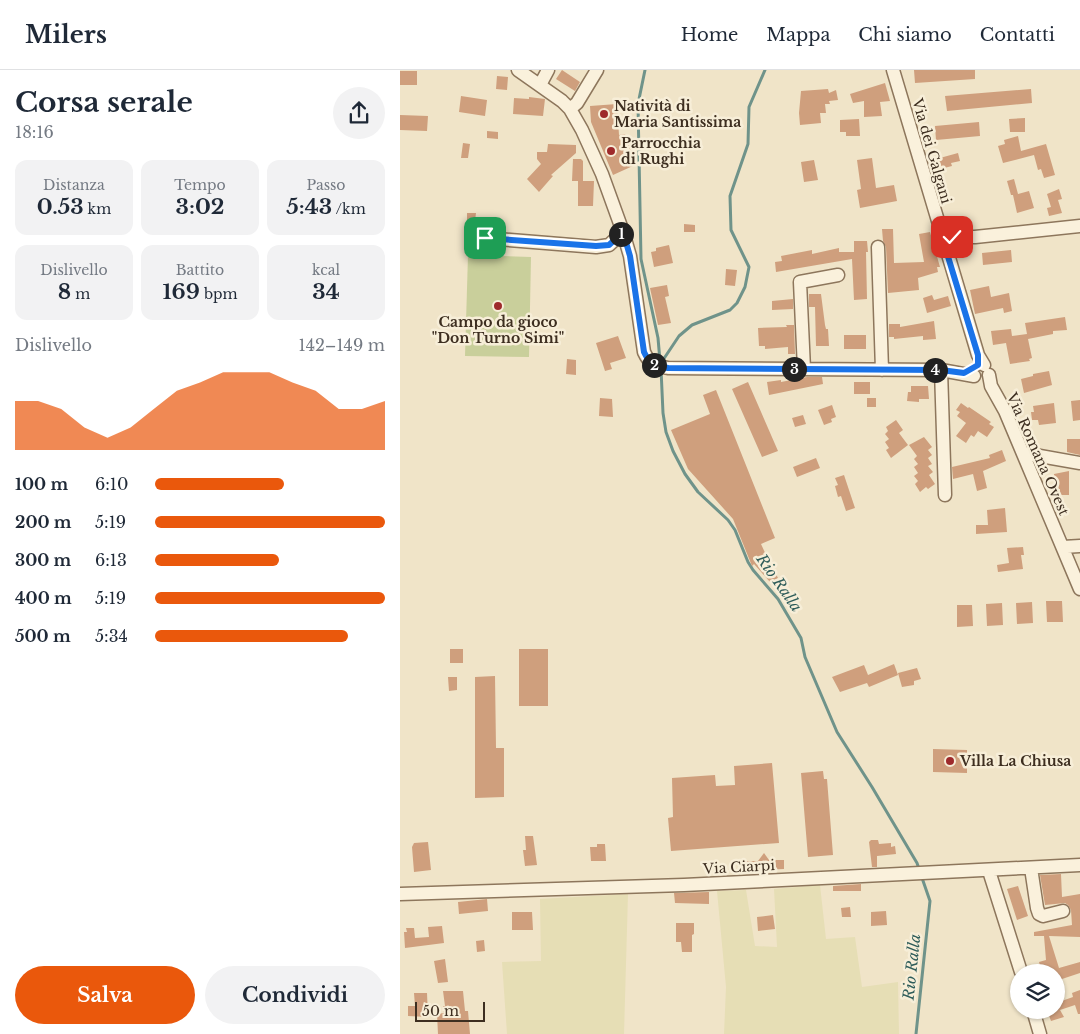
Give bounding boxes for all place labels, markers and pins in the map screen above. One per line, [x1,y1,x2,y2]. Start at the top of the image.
place label: Natività di Maria Santissima [614,97,741,131]
marker: Natività di Maria Santissima [598,108,610,120]
place label: Parrocchia di Rughi [621,134,701,168]
marker: Parrocchia di Rughi [605,145,617,157]
pin [931,216,973,258]
pin [464,217,506,259]
pin: 1 [608,222,634,246]
marker: Campo da gioco "Don Turno Simi" [492,300,504,312]
place label: Campo da gioco "Don Turno Simi" [432,313,564,347]
pin: 2 [642,352,666,378]
pin: 3 [782,356,806,382]
pin: 4 [922,358,948,382]
place label: Villa La Chiusa [959,752,1071,770]
marker: Villa La Chiusa [944,755,956,767]

